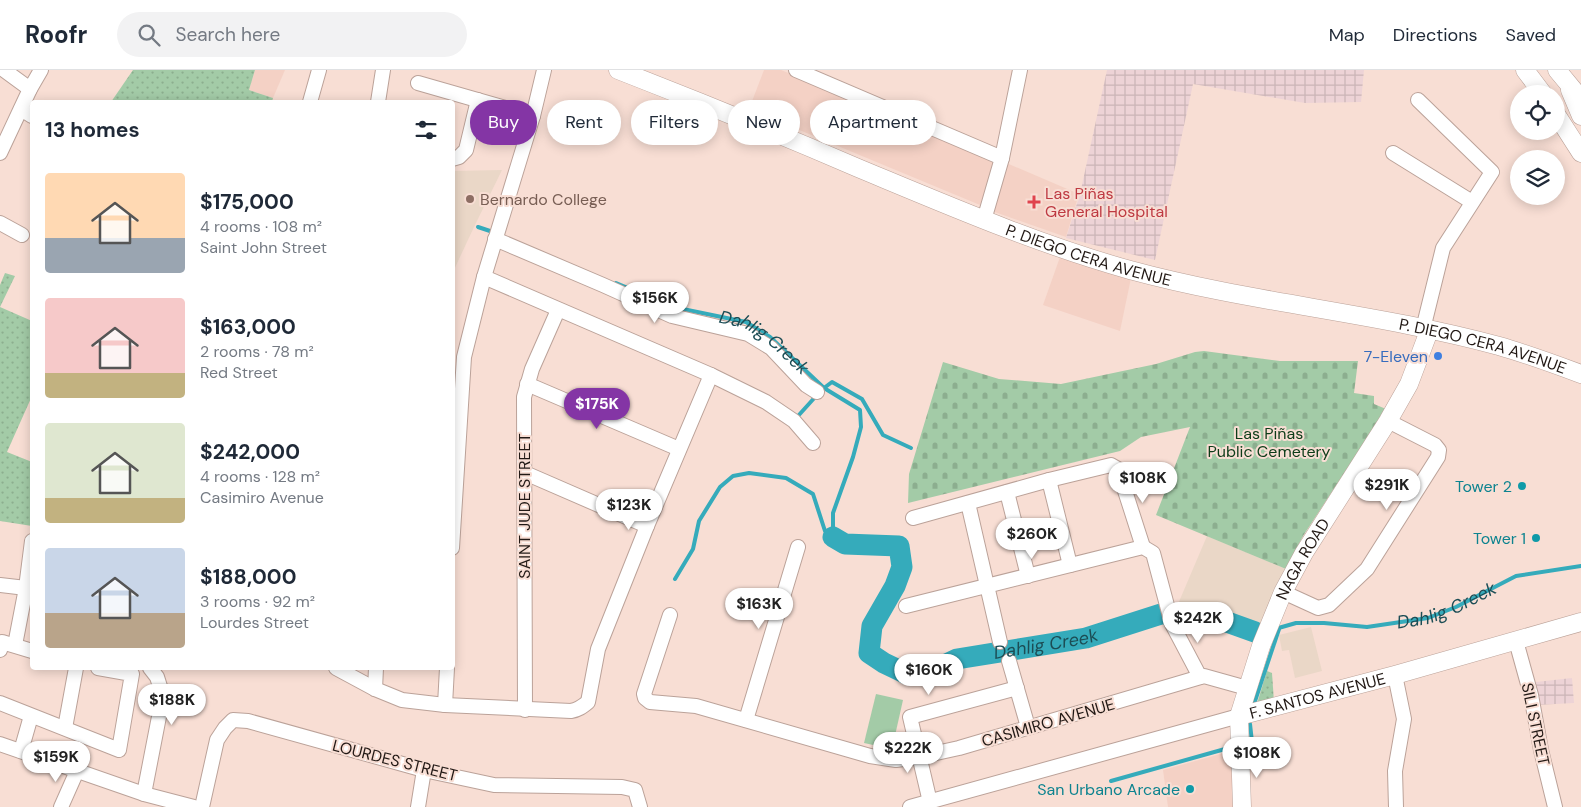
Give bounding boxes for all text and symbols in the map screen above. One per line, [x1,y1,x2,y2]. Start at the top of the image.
search box [117,12,467,57]
text: Roofr [25,19,87,50]
icon: search [135,21,163,49]
text: Search here [175,22,280,47]
text: Map [1329,23,1365,47]
text: Directions [1393,23,1478,47]
text: Saved [1506,23,1556,47]
map controls [1510,85,1565,205]
button: locate [1510,85,1565,140]
chip: Buy [470,100,537,145]
chip: Rent [547,100,621,145]
chip: Filters [631,100,718,145]
chip: New [728,100,800,145]
chip: Apartment [810,100,936,145]
text: 13 homes [45,116,140,144]
icon: filters [412,116,440,144]
button: layers [1510,150,1565,205]
place label: Las Piñas General Hospital [1045,183,1168,222]
text: $175,000 [200,188,294,216]
place label: Bernardo College [480,189,607,210]
icon: home [85,193,145,253]
marker: Bernardo College [464,193,476,205]
marker: Las Piñas General Hospital [1027,195,1041,209]
text: 4 rooms · 108 m² [200,216,322,237]
street label: P. DIEGO CERA AVENUE [1003,219,1173,291]
text: Saint John Street [200,237,327,258]
pin: $156K [620,282,690,324]
text: $156K [632,287,678,308]
water label: Dahlig Creek [717,305,815,381]
text: $163,000 [200,313,296,341]
street label: P. DIEGO CERA AVENUE [1397,313,1569,379]
icon: home [85,318,145,378]
text: 2 rooms · 78 m² [200,341,314,362]
place label: 7-Eleven [1364,346,1428,367]
marker: 7-Eleven [1432,350,1444,362]
text: Red Street [200,362,278,383]
pin: $175K [562,388,632,430]
text: $175K [575,393,619,414]
park label: Las Piñas Public Cemetery [1208,423,1331,462]
street label: SAINT JUDE STREET [514,433,535,579]
text: $242,000 [200,438,300,466]
icon: home [85,443,145,503]
pin: $108K [1108,462,1178,504]
text: 4 rooms · 128 m² [200,466,320,487]
text: $108K [1119,467,1167,488]
pin: $291K [1352,468,1422,511]
text: $291K [1364,474,1410,495]
place label: Tower 2 [1455,476,1512,497]
marker: Tower 2 [1516,480,1528,492]
text: Casimiro Avenue [200,487,324,508]
pin: $123K [594,488,664,531]
text: $123K [607,494,651,515]
street label: NAGA ROAD [1271,514,1334,603]
pin: $260K [997,518,1067,560]
text: $260K [1007,523,1057,544]
place label: Tower 1 [1473,528,1526,549]
marker: Tower 1 [1530,532,1542,544]
text: $188,000 [200,563,296,591]
icon: home [85,568,145,628]
water label: Dahlig Creek [1395,576,1501,634]
pin: $163K [724,588,794,630]
text: 3 rooms · 92 m² [200,591,315,612]
text: $163K [736,593,782,614]
pin: $242K [1163,602,1233,644]
text: $242K [1174,607,1222,628]
text: Lourdes Street [200,612,309,633]
water label: Dahlig Creek [992,623,1102,665]
pin: $160K [894,654,964,696]
text: $160K [905,659,953,680]
street label: F. SANTOS AVENUE [1247,668,1388,724]
street label: SILI STREET [1517,681,1555,767]
pin: $188K [137,684,207,726]
text: $188K [149,689,195,710]
street label: CASIMIRO AVENUE [979,693,1117,752]
pin: $222K [873,732,943,774]
street label: LOURDES STREET [330,735,459,786]
pin: $108K [1222,736,1292,779]
text: $222K [884,737,932,758]
pin: $159K [21,740,91,783]
text: $108K [1233,742,1281,763]
text: $159K [33,746,79,767]
place label: San Urbano Arcade [1037,779,1180,800]
marker: San Urbano Arcade [1184,783,1196,795]

